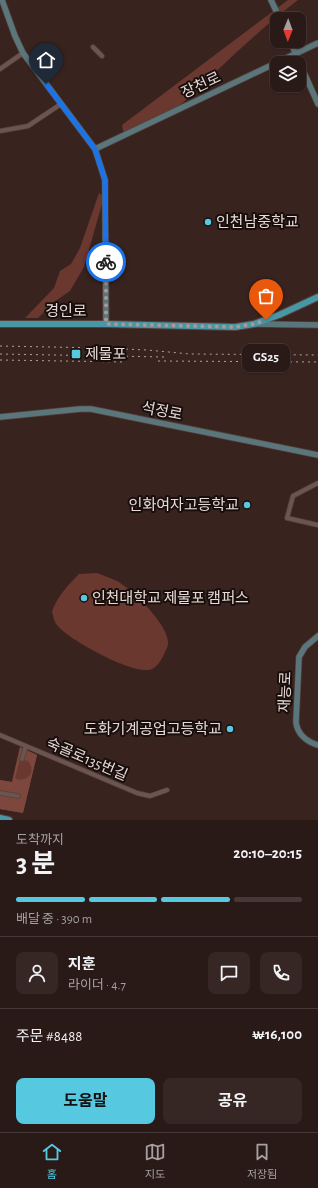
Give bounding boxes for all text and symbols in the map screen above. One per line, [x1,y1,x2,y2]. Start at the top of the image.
north arrow [270,12,306,48]
map controls [270,12,306,92]
pin [29,43,63,84]
icon: home [35,49,57,71]
button: layers [270,56,306,92]
street label: 장천로 [178,68,223,101]
place label: 인천남중학교 [216,213,299,230]
marker: 인천남중학교 [203,217,213,227]
courier [86,242,126,282]
icon: bike [95,251,117,273]
pin [249,279,283,320]
icon: bag [255,285,277,307]
street label: 경인로 [45,303,87,319]
callout: GS25 [242,344,290,372]
place label: 제물포 [85,346,126,362]
marker: 제물포 [70,348,82,360]
text: GS25 [253,351,279,364]
street label: 석정로 [140,399,184,423]
place label: 인화여자고등학교 [129,496,239,513]
marker: 인화여자고등학교 [242,500,252,510]
place label: 인천대학교 제물포 캠퍼스 [92,589,249,606]
marker: 인천대학교 제물포 캠퍼스 [79,593,89,603]
street label: 재능로 [276,671,294,713]
place label: 도화기계공업고등학교 [84,720,222,737]
marker: 도화기계공업고등학교 [225,724,235,734]
street label: 숙골로135번길 [44,735,130,783]
text: 도착까지 [16,834,64,847]
text: 20:10–20:15 [233,846,302,861]
text: 3 분 [16,851,55,877]
text: 배달 중 · 390 m [16,913,92,926]
button: person [16,952,58,994]
button: chat [208,952,250,994]
button: phone [260,952,302,994]
text: 지훈 [68,957,96,972]
text: 라이더 · 4.7 [68,979,126,992]
text: ₩16,100 [252,1027,302,1042]
text: 주문 #8488 [16,1029,82,1044]
button: 도움말 [16,1078,155,1124]
button: 공유 [163,1078,302,1124]
tab: 홈 [41,1141,63,1181]
tab: 지도 [144,1141,166,1181]
tab: 저장됨 [247,1141,277,1181]

